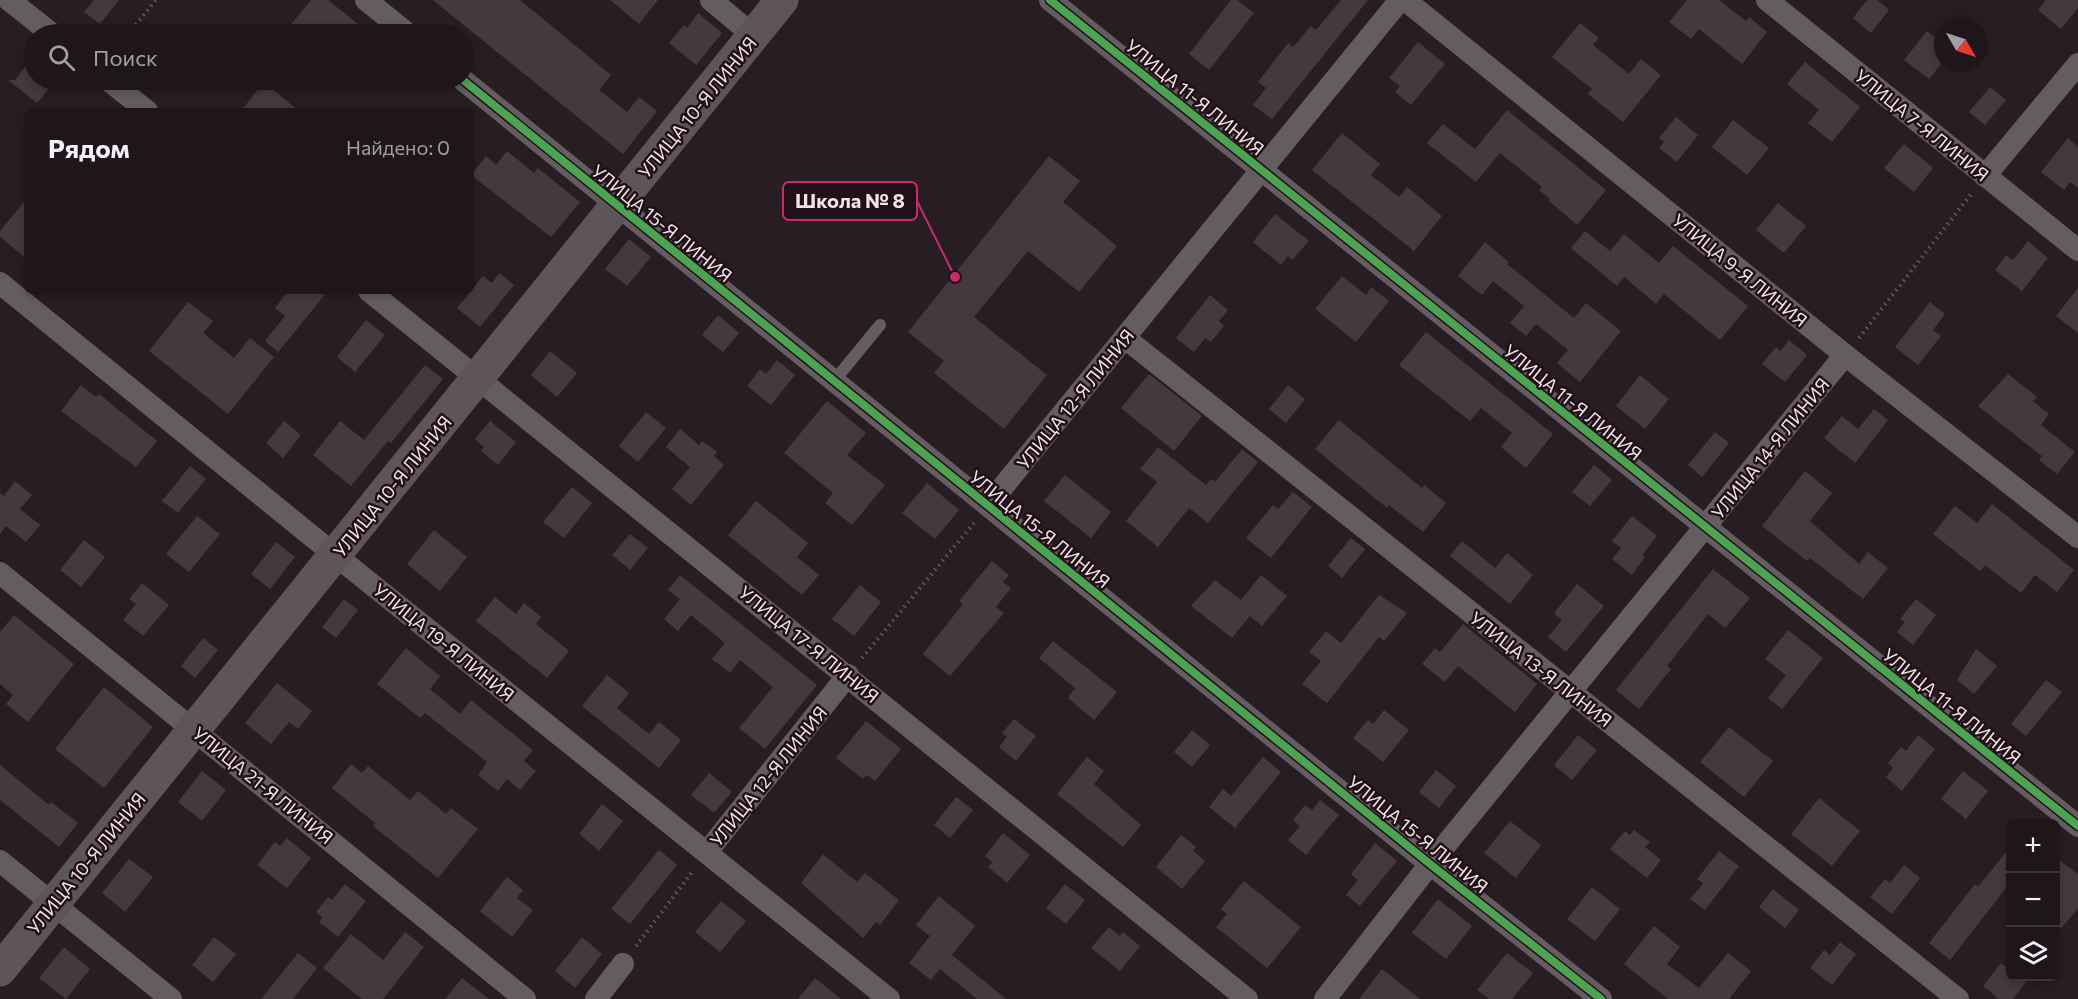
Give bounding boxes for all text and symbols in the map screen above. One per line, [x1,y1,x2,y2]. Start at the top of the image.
north arrow [1934,18,1988,72]
search box [24,24,474,90]
street label: УЛИЦА 10-Я ЛИНИЯ [633,32,761,182]
street label: УЛИЦА 11-Я ЛИНИЯ [1121,34,1269,160]
icon: search [45,41,78,74]
text: Поиск [93,44,158,71]
street label: УЛИЦА 7-Я ЛИНИЯ [1851,64,1993,186]
text: Рядом [48,132,130,163]
text: Найдено: 0 [346,135,450,159]
street label: УЛИЦА 15-Я ЛИНИЯ [587,160,737,286]
callout: Школа № 8 [783,182,917,220]
text: Школа № 8 [795,188,905,212]
street label: УЛИЦА 9-Я ЛИНИЯ [1668,209,1812,331]
street label: УЛИЦА 12-Я ЛИНИЯ [1012,324,1138,474]
street label: УЛИЦА 11-Я ЛИНИЯ [1499,339,1647,465]
street label: УЛИЦА 14-Я ЛИНИЯ [1706,373,1834,523]
street label: УЛИЦА 10-Я ЛИНИЯ [328,411,456,561]
street label: УЛИЦА 15-Я ЛИНИЯ [965,466,1115,592]
street label: УЛИЦА 19-Я ЛИНИЯ [369,578,519,706]
street label: УЛИЦА 17-Я ЛИНИЯ [735,581,883,707]
street label: УЛИЦА 13-Я ЛИНИЯ [1465,607,1617,731]
street label: УЛИЦА 11-Я ЛИНИЯ [1878,643,2026,769]
street label: УЛИЦА 12-Я ЛИНИЯ [705,701,831,851]
street label: УЛИЦА 21-Я ЛИНИЯ [188,722,338,848]
street label: УЛИЦА 15-Я ЛИНИЯ [1343,771,1493,897]
street label: УЛИЦА 10-Я ЛИНИЯ [22,788,150,938]
map controls [2006,819,2060,981]
button: + [2006,819,2060,873]
button: − [2006,873,2060,927]
button: layers [2006,927,2060,981]

